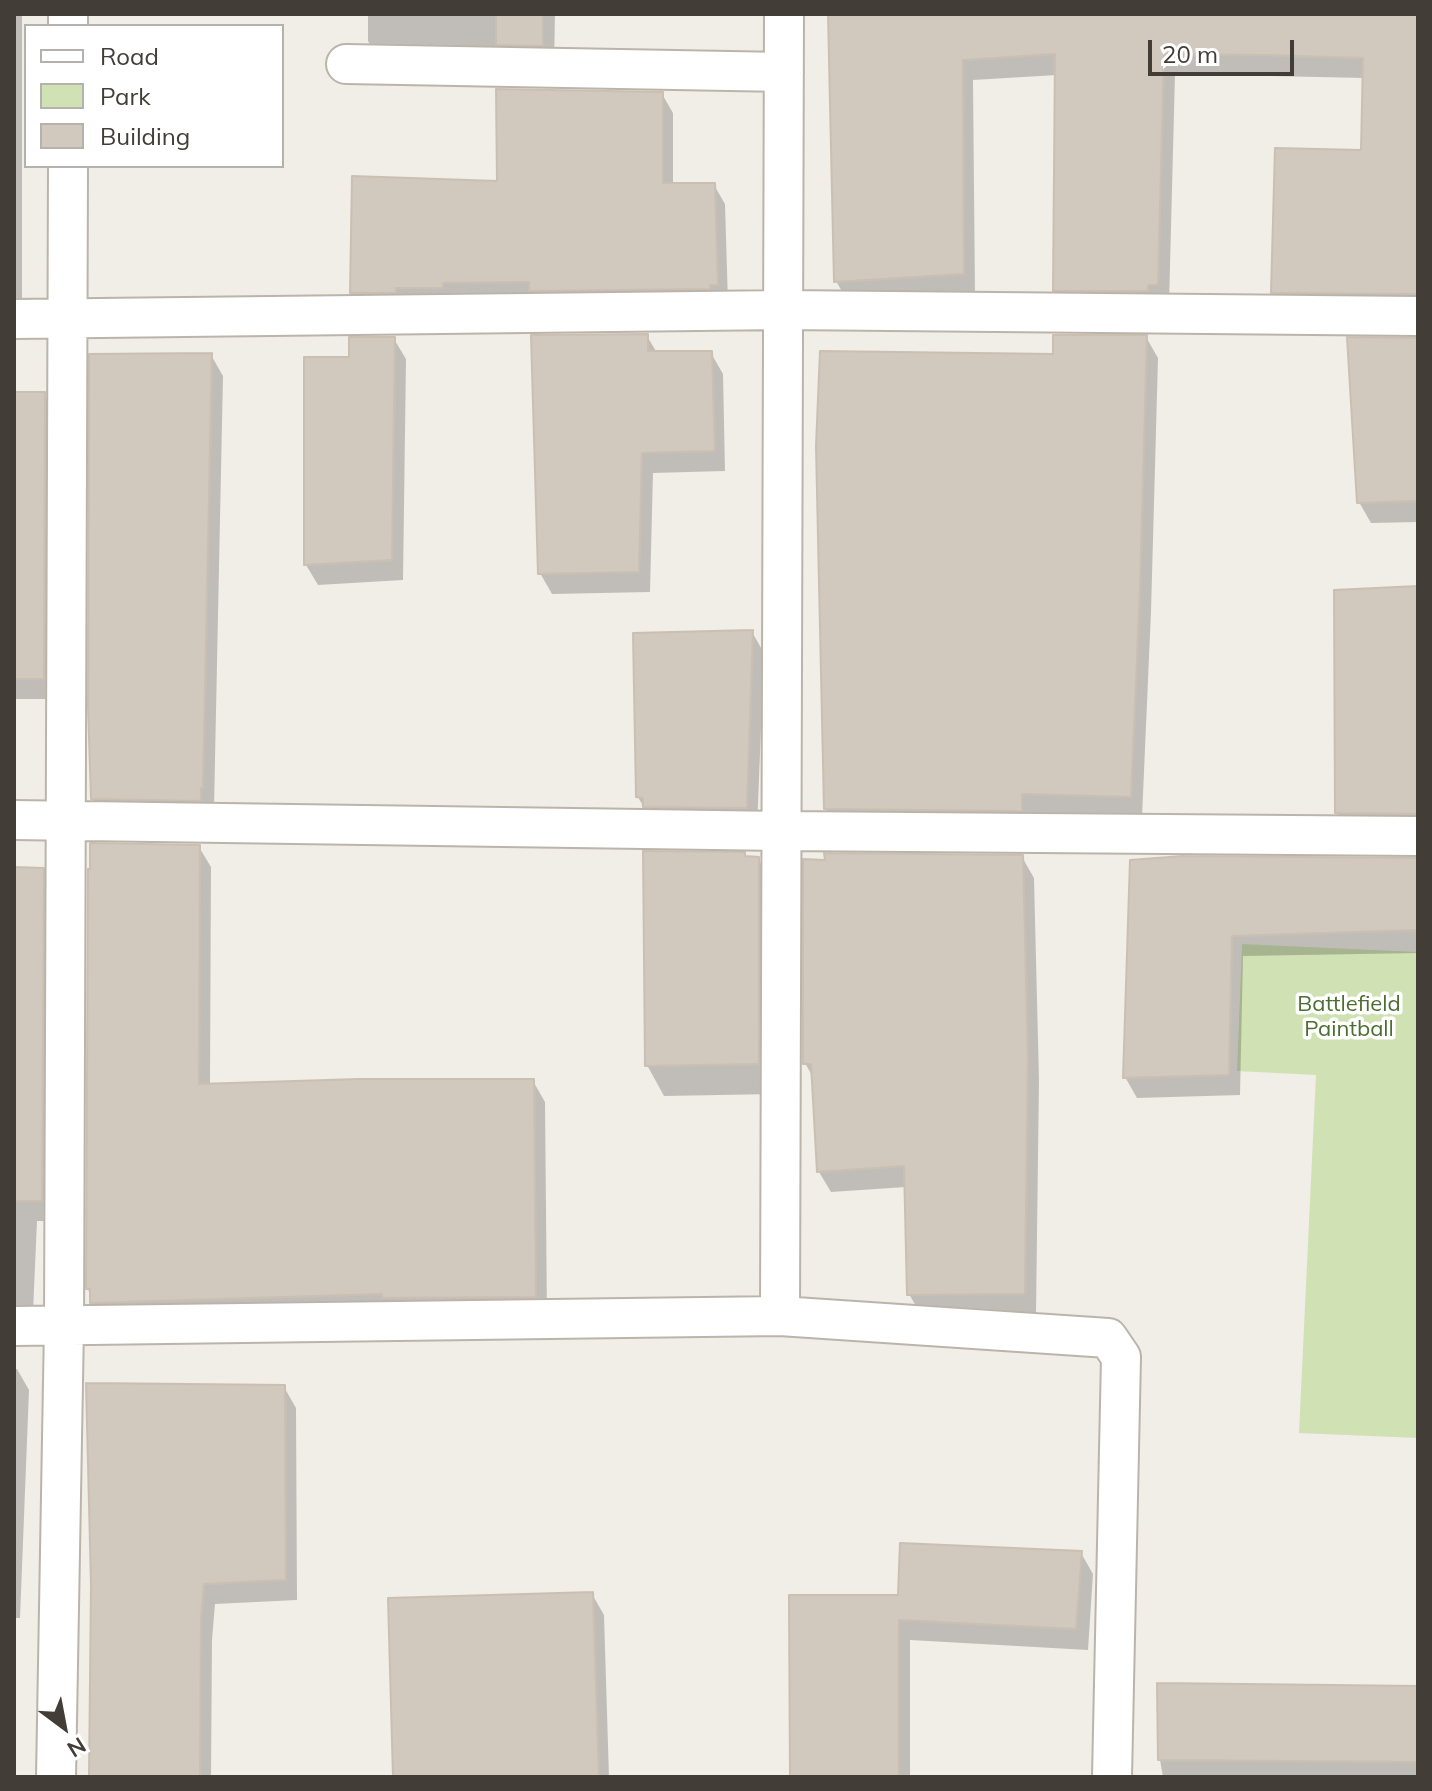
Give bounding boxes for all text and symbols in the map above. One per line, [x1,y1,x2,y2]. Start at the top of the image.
legend [24,24,284,168]
scale bar [1152,24,1298,74]
text: 20 m [1162,39,1218,69]
text: Road [100,41,159,71]
text: Park [100,81,151,111]
text: Building [100,121,190,151]
park label: Battlefield Paintball [1297,991,1401,1042]
north arrow [24,1687,104,1767]
text: N [62,1731,91,1764]

